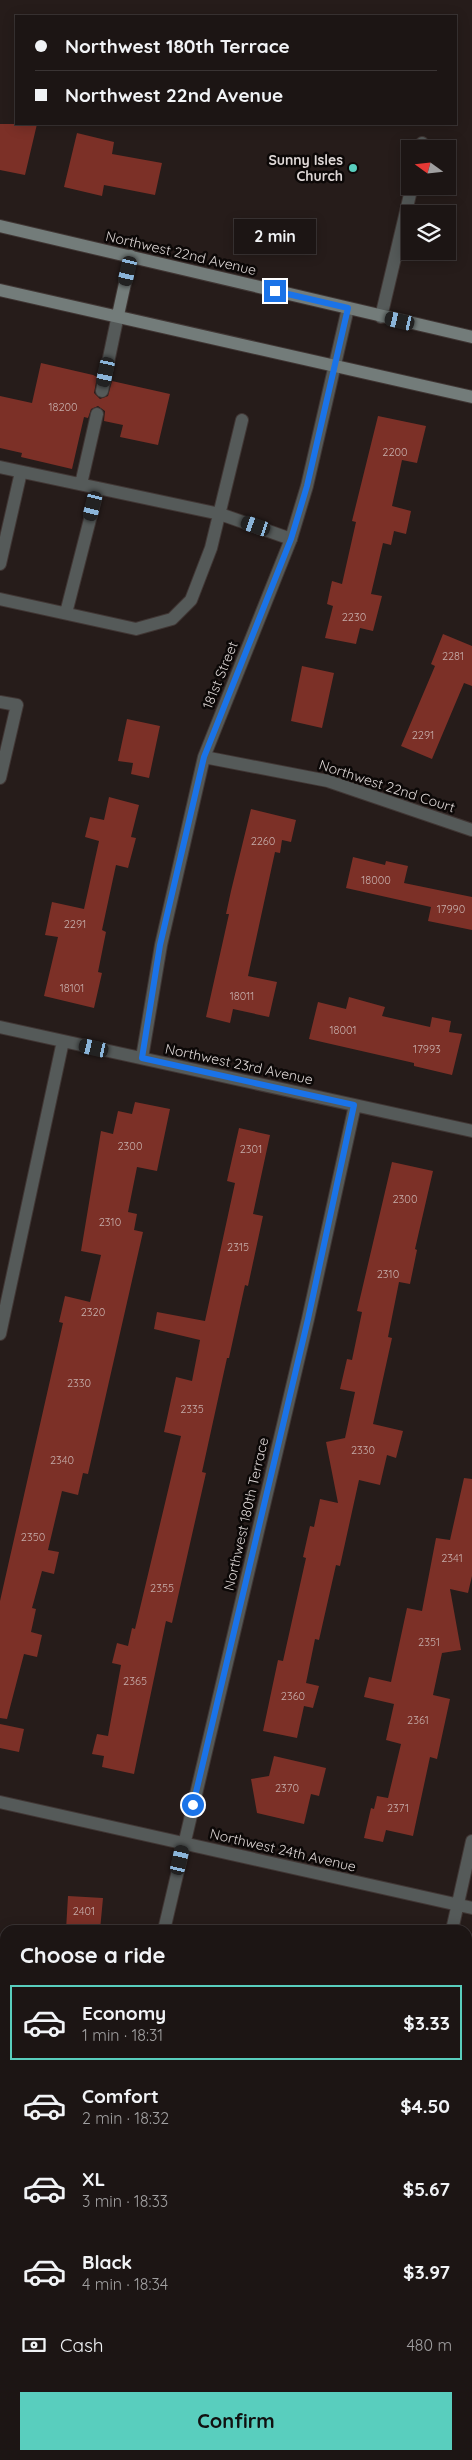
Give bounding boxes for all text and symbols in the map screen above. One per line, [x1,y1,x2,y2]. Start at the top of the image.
text: Northwest 180th Terrace [65,34,290,58]
text: Northwest 22nd Avenue [65,83,283,107]
north arrow [401,140,456,195]
map controls [401,140,456,260]
place label: Sunny Isles Church [268,151,343,185]
marker: Sunny Isles Church [347,162,359,174]
button: layers [401,205,456,260]
callout: 2 min [234,218,316,254]
text: 2 min [254,226,296,246]
street label: Northwest 22nd Avenue [104,227,258,279]
car [117,255,138,287]
route end [264,280,286,302]
car [383,310,416,332]
car [95,356,116,388]
house number: 18200 [48,400,78,414]
house number: 2200 [382,445,408,459]
car [82,490,103,522]
car [239,514,272,538]
house number: 2230 [342,610,366,624]
street label: 181st Street [198,638,242,711]
house number: 2281 [442,649,464,663]
house number: 2291 [412,728,434,742]
street label: Northwest 22nd Court [317,756,458,817]
house number: 2260 [251,834,275,848]
house number: 18000 [361,873,391,887]
house number: 17990 [437,902,465,916]
house number: 2291 [64,917,86,931]
house number: 18101 [60,981,84,995]
house number: 18011 [230,989,254,1003]
house number: 18001 [329,1023,357,1037]
car [77,1037,110,1059]
street label: Northwest 23rd Avenue [163,1040,315,1088]
house number: 17993 [413,1042,441,1056]
house number: 2300 [118,1139,142,1153]
house number: 2301 [240,1142,262,1156]
house number: 2300 [393,1192,417,1206]
house number: 2310 [99,1215,121,1229]
house number: 2315 [227,1240,249,1254]
house number: 2310 [377,1267,399,1281]
house number: 2320 [81,1305,105,1319]
house number: 2330 [67,1376,91,1390]
house number: 2335 [180,1402,204,1416]
street label: Northwest 180th Terrace [220,1435,272,1592]
house number: 2330 [351,1443,375,1457]
house number: 2340 [50,1453,74,1467]
house number: 2350 [21,1530,45,1544]
house number: 2341 [441,1551,463,1565]
house number: 2355 [150,1581,174,1595]
house number: 2351 [418,1635,440,1649]
house number: 2365 [123,1674,147,1688]
house number: 2360 [281,1689,305,1703]
house number: 2361 [407,1713,429,1727]
house number: 2370 [275,1781,299,1795]
route start [182,1794,204,1816]
house number: 2371 [387,1801,409,1815]
street label: Northwest 24th Avenue [208,1824,358,1876]
car [169,1844,190,1876]
house number: 2401 [73,1904,95,1918]
text: Choose a ride [20,1941,165,1969]
icon: car [22,2000,67,2045]
text: Economy [82,2001,166,2025]
text: $3.33 [403,2011,450,2035]
text: 1 min · 18:31 [82,2025,163,2045]
icon: car [22,2083,67,2128]
text: Comfort [82,2084,159,2108]
text: $4.50 [400,2094,450,2118]
text: 2 min · 18:32 [82,2108,169,2128]
icon: car [22,2166,67,2211]
text: XL [82,2167,105,2191]
text: $5.67 [403,2177,450,2201]
text: 3 min · 18:33 [82,2191,168,2211]
icon: car [22,2249,67,2294]
text: Black [82,2250,132,2274]
text: $3.97 [403,2260,450,2284]
text: 4 min · 18:34 [82,2274,168,2294]
icon: cash [20,2331,48,2359]
text: Cash [60,2333,104,2357]
text: 480 m [406,2335,452,2355]
button: Confirm [20,2392,452,2450]

